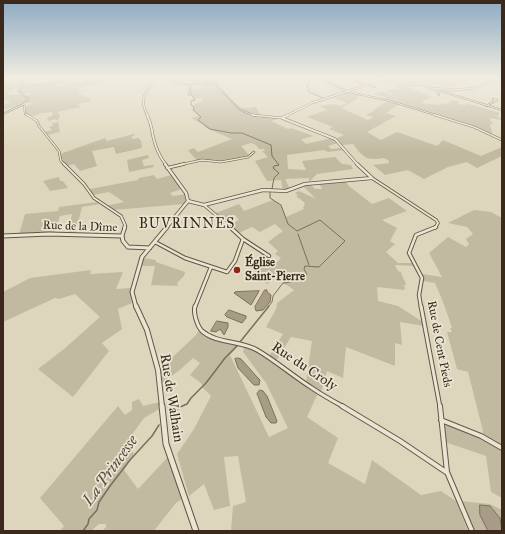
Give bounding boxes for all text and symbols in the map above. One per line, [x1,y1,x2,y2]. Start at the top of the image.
district label: BUVRINNES [139,217,235,233]
street label: Rue de la Dîme [42,219,118,235]
place label: Église Saint-Pierre [245,256,305,284]
marker: Église Saint-Pierre [232,265,242,275]
street label: Rue de Cent Pieds [424,299,454,389]
street label: Rue du Croly [268,339,340,395]
street label: Rue de Walhain [156,353,186,443]
water label: La Princesse [79,432,143,510]

